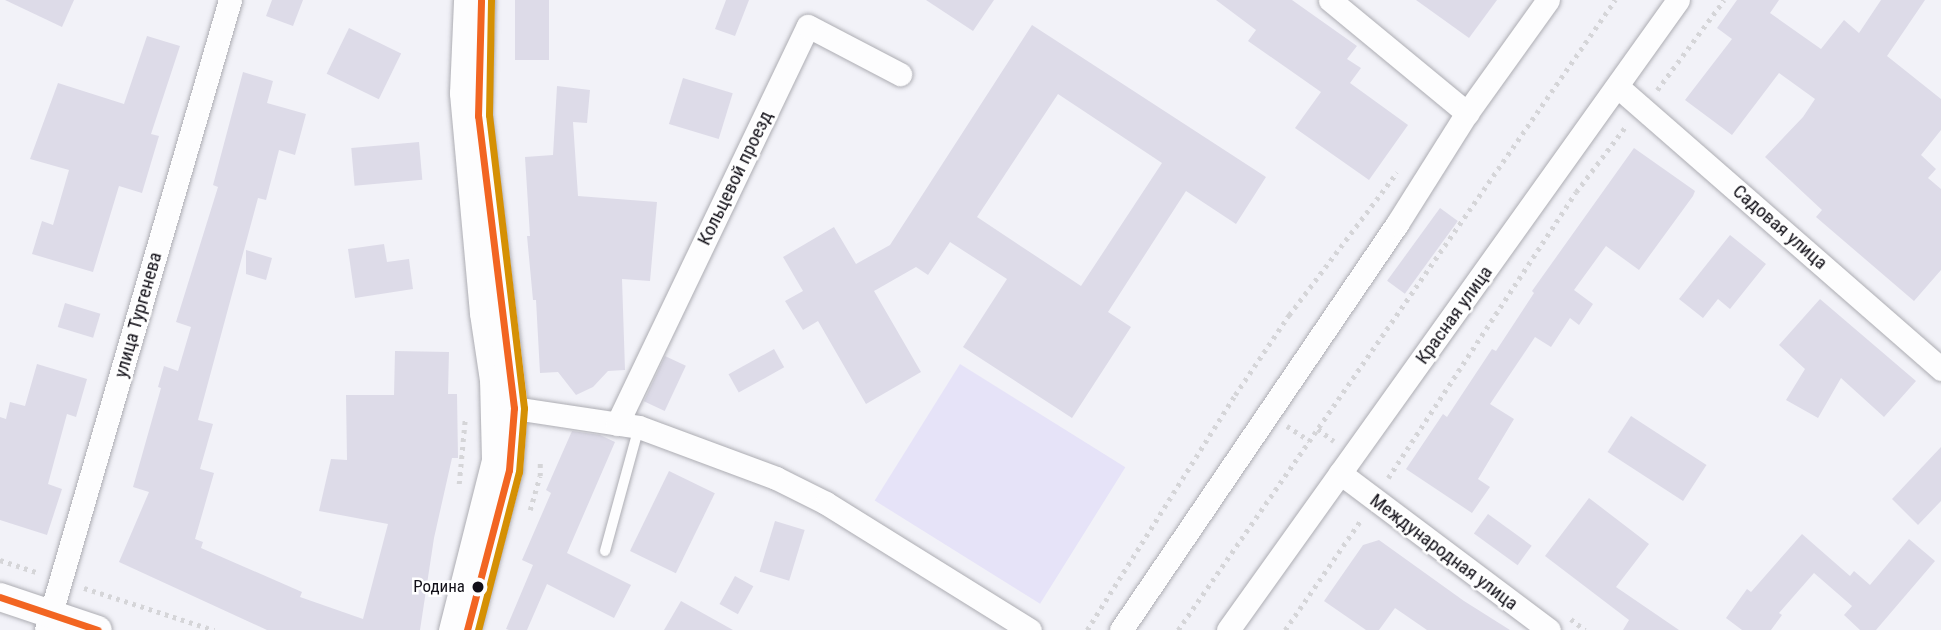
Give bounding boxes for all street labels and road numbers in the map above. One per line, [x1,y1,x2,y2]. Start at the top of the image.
street label: Кольцевой проезд [693,107,777,249]
street label: Садовая улица [1728,180,1832,274]
street label: улица Тургенева [109,249,167,381]
street label: Красная улица [1411,261,1497,369]
street label: Международная улица [1365,489,1523,615]

